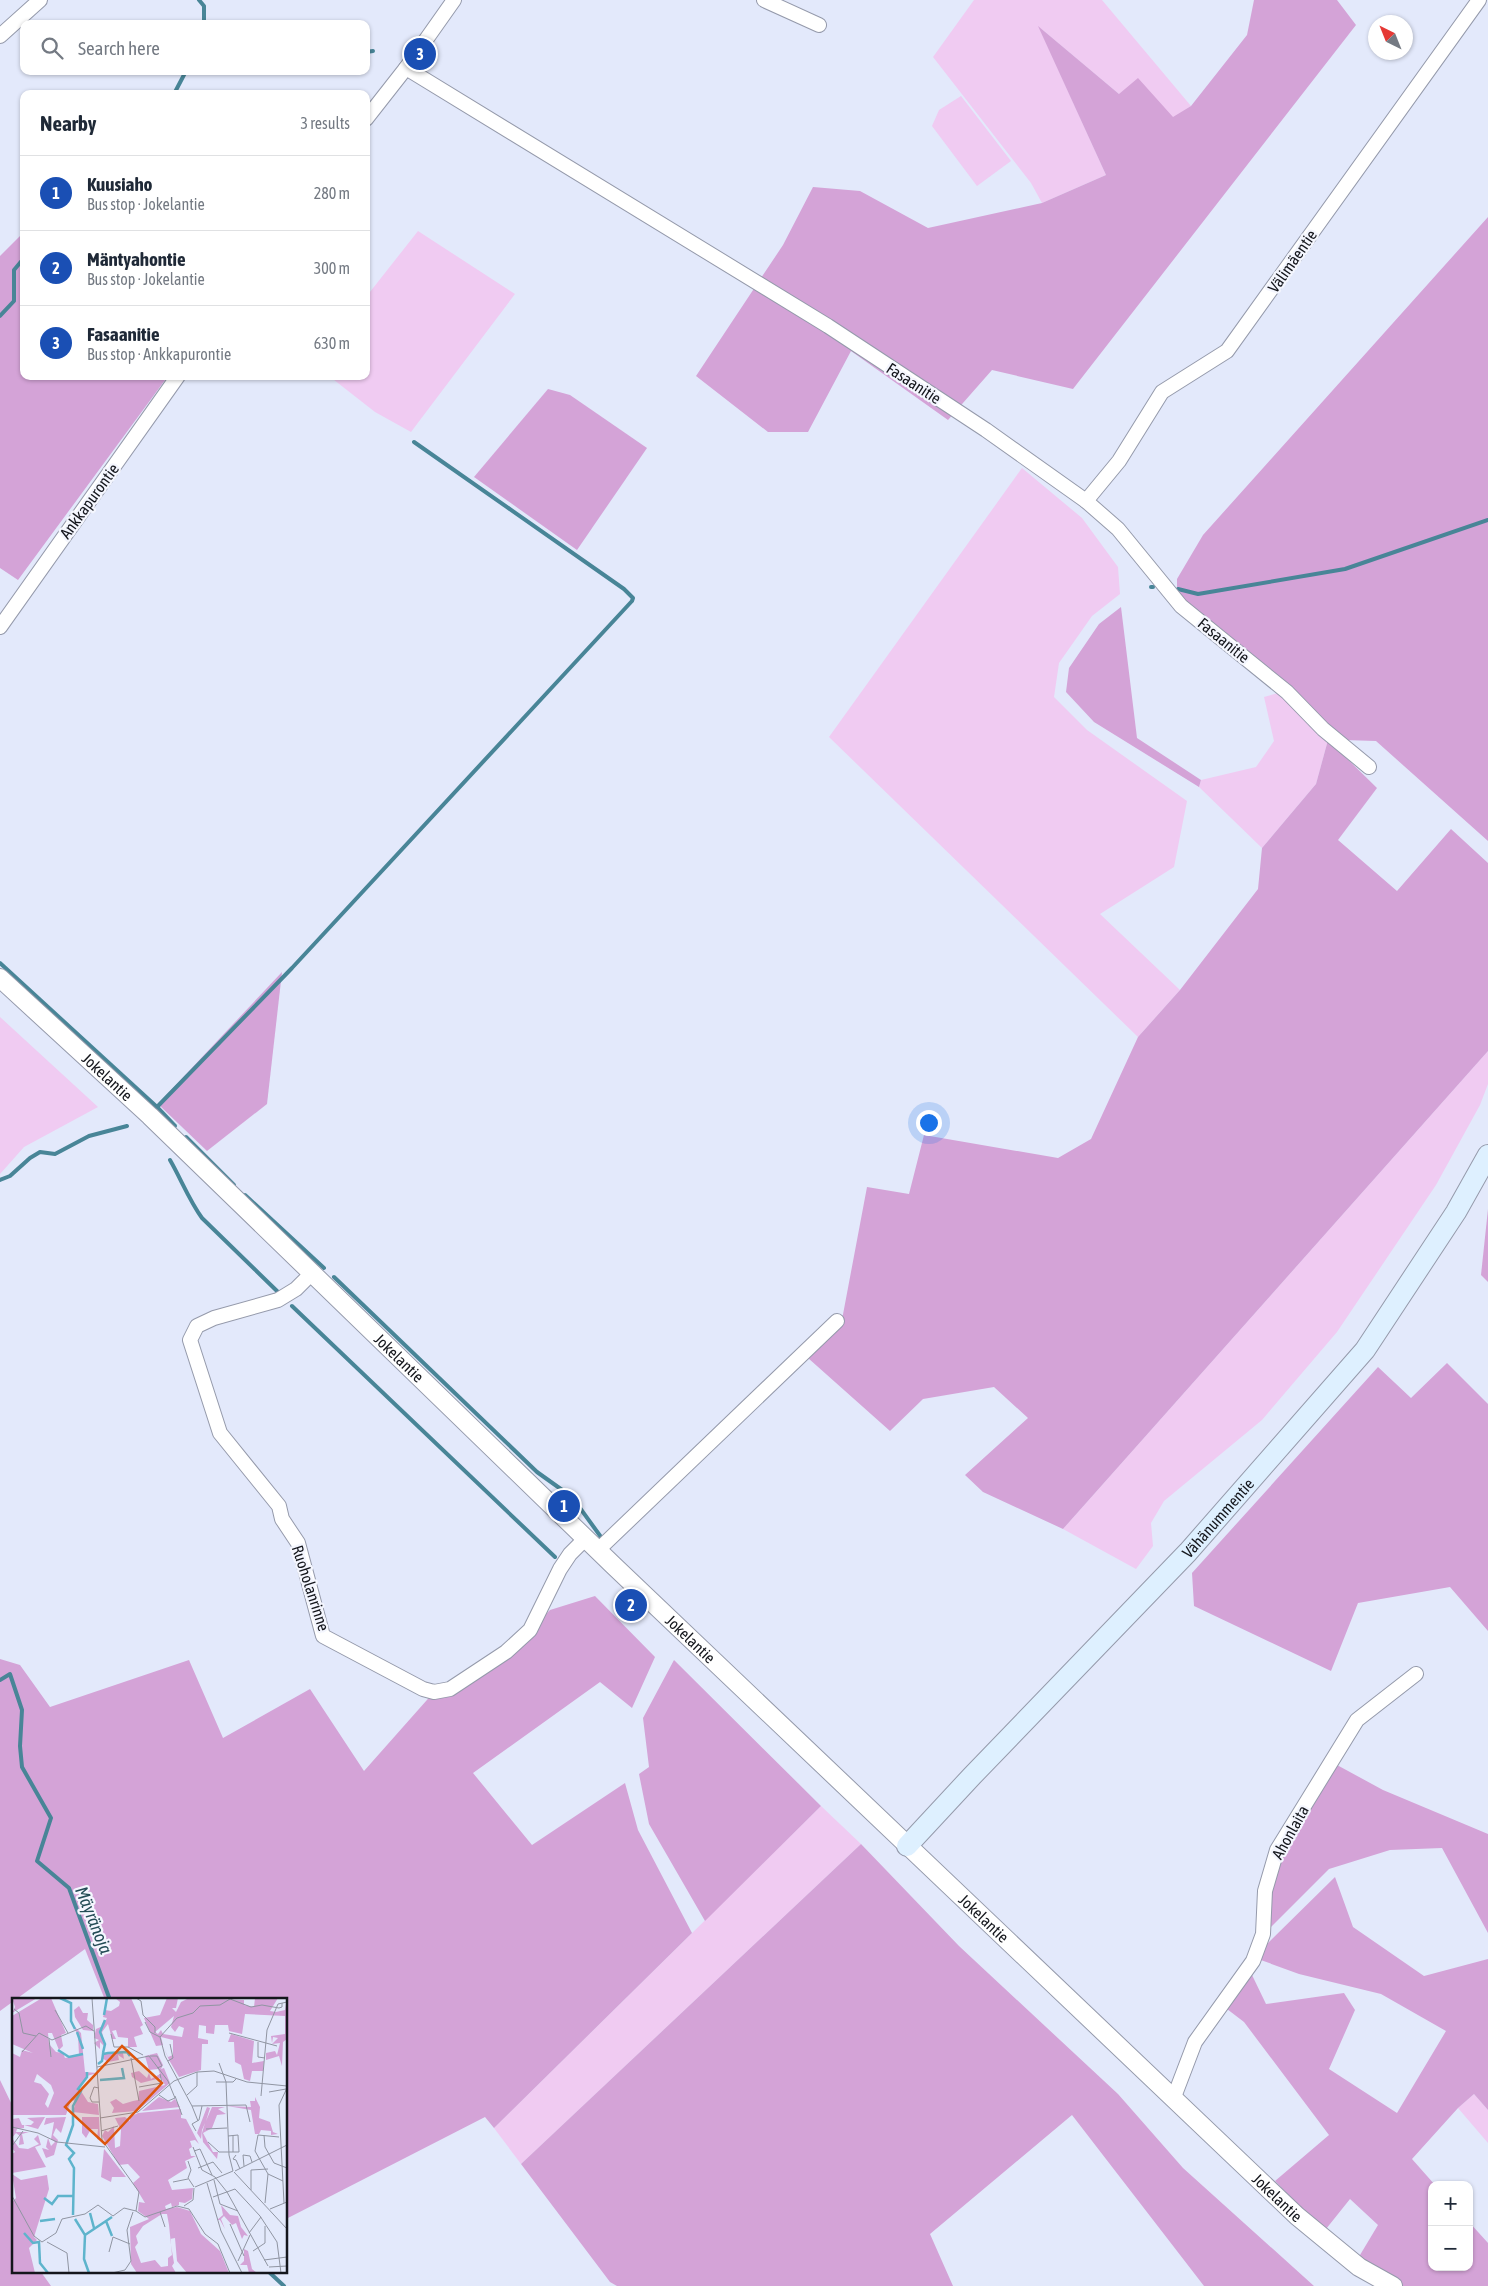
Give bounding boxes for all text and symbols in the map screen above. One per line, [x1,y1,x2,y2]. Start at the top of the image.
north arrow [1368,15,1413,60]
search box [20,20,370,75]
icon: search [38,34,66,62]
pin: 3 [404,35,436,73]
text: Search here [78,37,160,59]
text: Nearby [40,111,96,135]
text: 3 results [300,114,350,132]
text: Kuusiaho [87,173,153,195]
text: 1 [52,184,60,202]
text: 280 m [314,184,350,202]
text: Bus stop · Jokelantie [87,195,205,213]
street label: Välimäentie [1264,226,1320,296]
text: Mäntyahontie [87,248,186,270]
text: 2 [52,259,60,277]
text: 300 m [314,259,350,277]
text: Bus stop · Jokelantie [87,270,205,288]
text: Fasaanitie [87,323,160,345]
text: 3 [52,334,60,352]
text: 630 m [314,334,350,352]
text: Bus stop · Ankkapurontie [87,345,231,363]
street label: Fasaanitie [883,359,945,407]
street label: Ankkapurontie [56,460,123,542]
street label: Fasaanitie [1195,614,1253,666]
street label: Jokelantie [79,1049,136,1104]
your location [916,1110,942,1136]
street label: Jokelantie [371,1330,428,1386]
street label: Vähänummentie [1179,1475,1257,1561]
pin: 1 [548,1487,580,1525]
street label: Ruoholanrinne [289,1543,333,1633]
pin: 2 [615,1586,647,1624]
street label: Jokelantie [662,1611,719,1667]
street label: Ahonlaita [1268,1802,1312,1862]
water label: Mäyränoja [71,1883,117,1957]
street label: Jokelantie [955,1890,1013,1946]
inset map [12,1998,288,2274]
street label: Jokelantie [1249,2170,1306,2225]
map controls [1428,2181,1473,2271]
button: + [1428,2181,1473,2226]
button: − [1428,2226,1473,2271]

